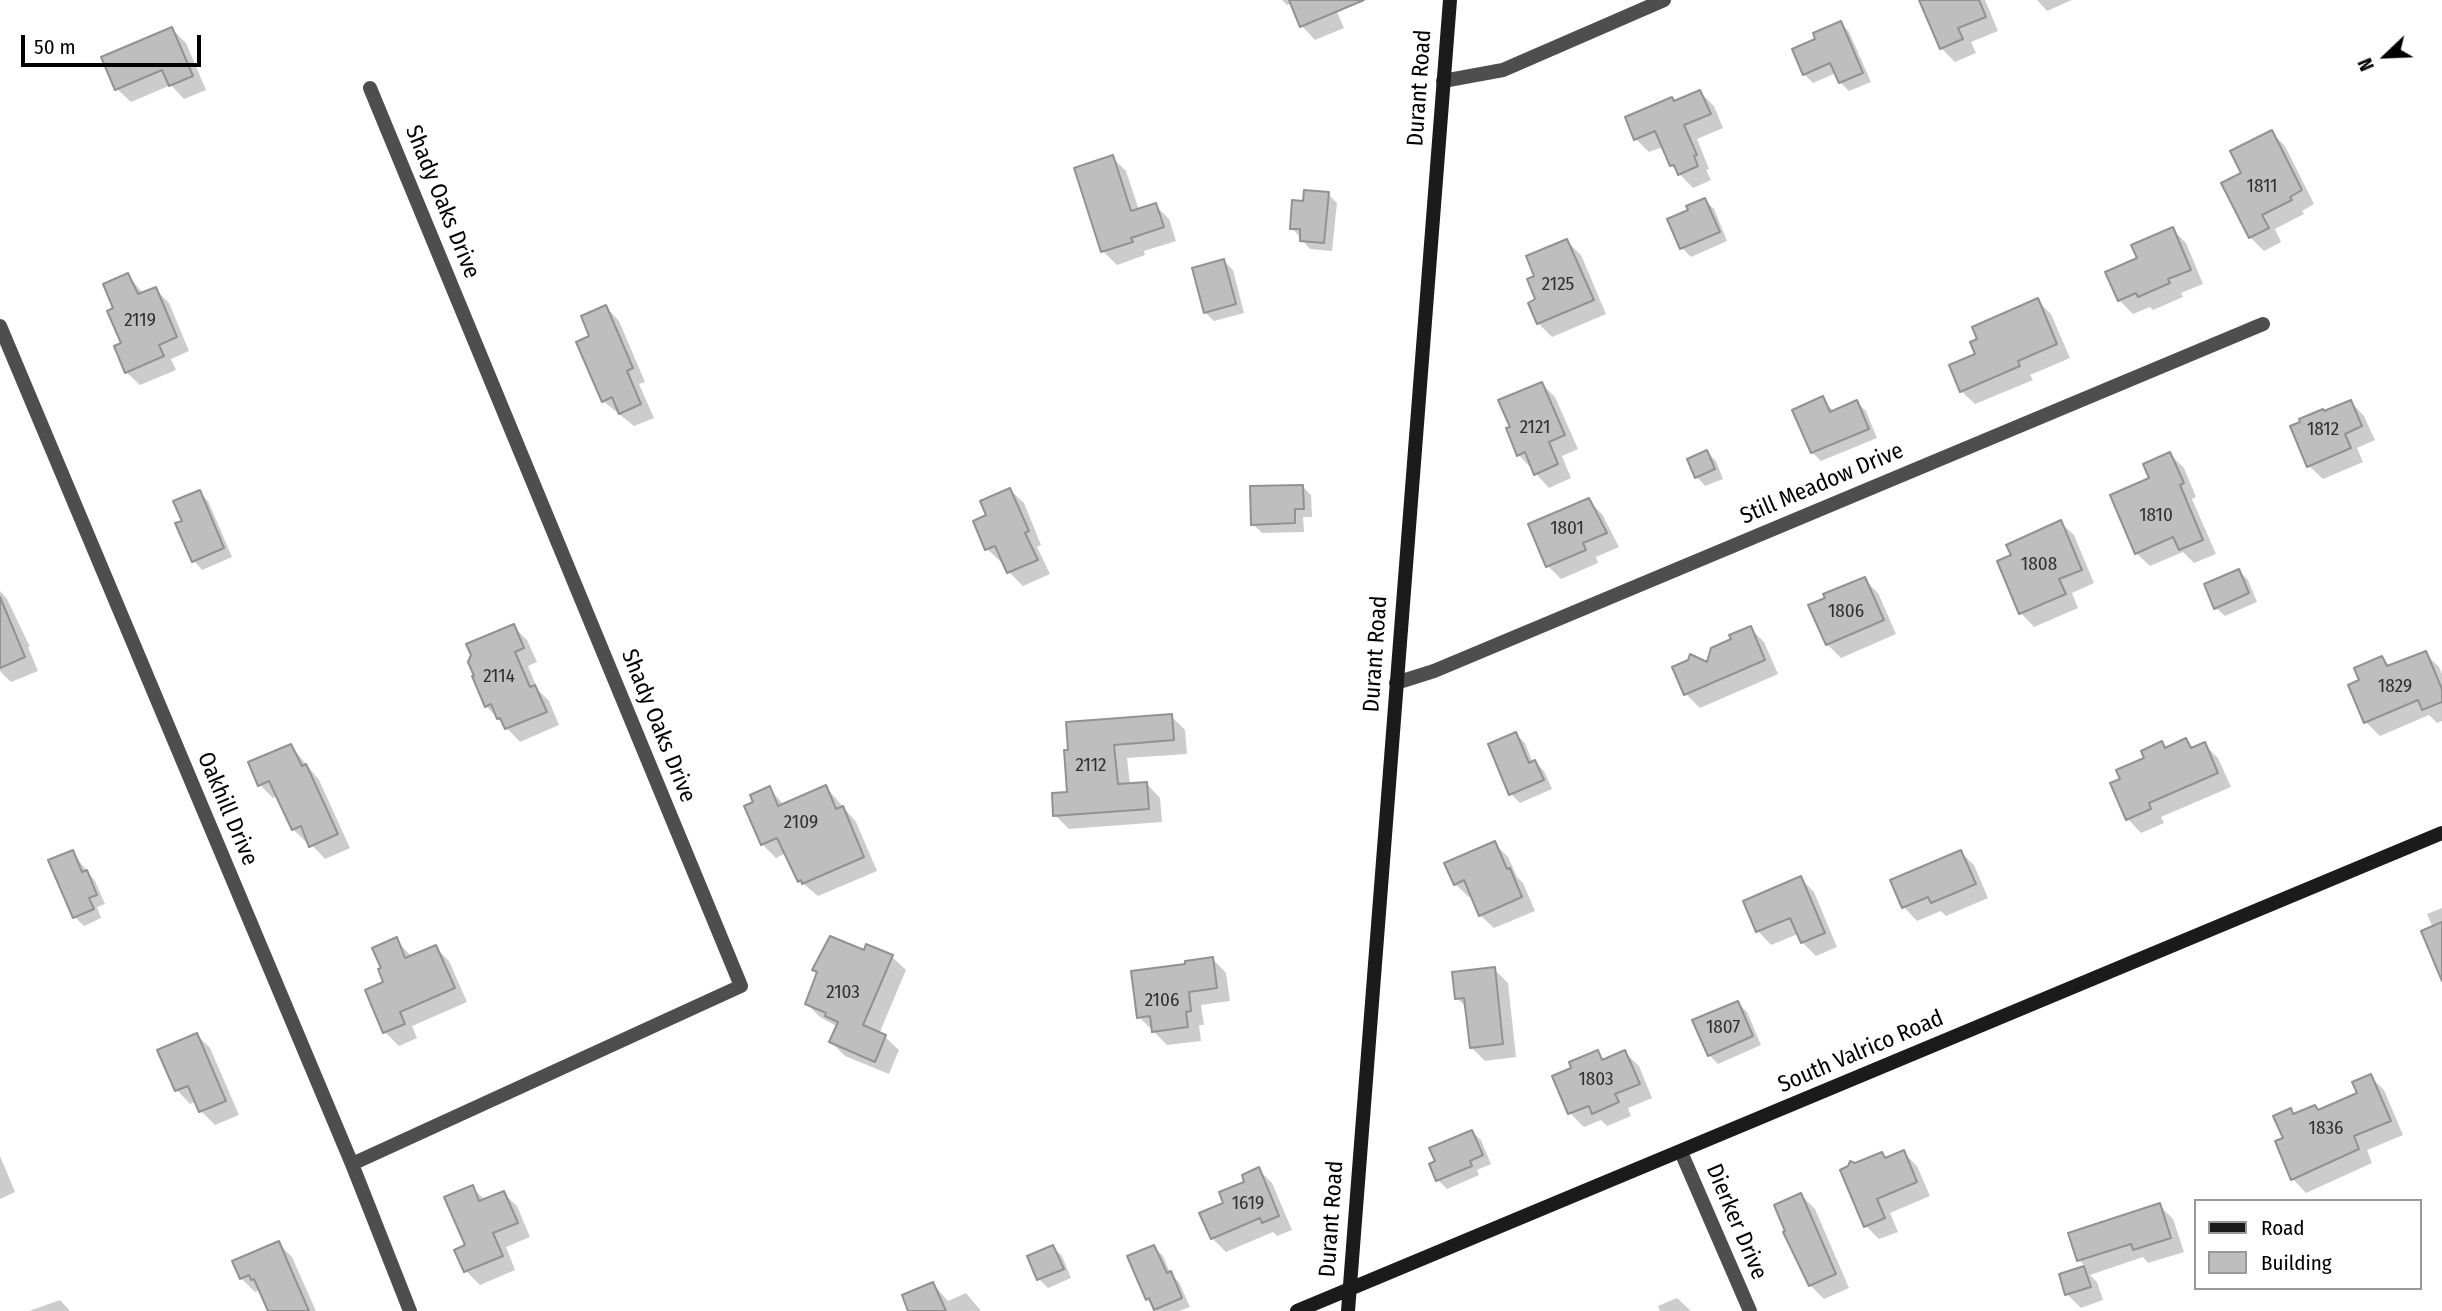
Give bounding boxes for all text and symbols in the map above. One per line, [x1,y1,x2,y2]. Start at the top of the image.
scale bar [24,21,205,65]
north arrow [2351,21,2421,91]
street label: Durant Road [1402,29,1438,147]
text: 50 m [34,34,76,60]
text: N [2353,55,2379,74]
street label: Shady Oaks Drive [399,121,485,283]
house number: 1811 [2247,176,2277,198]
house number: 2125 [1542,274,1574,296]
house number: 2119 [124,310,156,332]
house number: 2121 [1520,417,1550,439]
house number: 1812 [2307,419,2339,441]
street label: Still Meadow Drive [1736,437,1908,531]
house number: 1810 [2139,505,2173,527]
house number: 1801 [1550,518,1584,540]
house number: 1808 [2021,554,2057,576]
street label: Durant Road [1358,595,1394,713]
house number: 1806 [1828,601,1864,623]
street label: Shady Oaks Drive [615,645,701,807]
house number: 2114 [483,666,515,688]
house number: 1829 [2378,676,2412,698]
street label: Oakhill Drive [191,748,263,870]
house number: 2112 [1076,755,1106,777]
house number: 2109 [784,812,818,834]
house number: 2103 [826,982,860,1004]
house number: 2106 [1145,990,1179,1012]
street label: South Valrico Road [1774,1005,1948,1099]
house number: 1807 [1706,1017,1740,1039]
house number: 1803 [1578,1069,1614,1091]
house number: 1836 [2309,1118,2343,1140]
street label: Durant Road [1314,1160,1350,1278]
street label: Dierker Drive [1699,1160,1773,1284]
house number: 1619 [1232,1193,1264,1215]
legend [2194,1199,2421,1290]
text: Road [2261,1215,2305,1241]
text: Building [2261,1250,2332,1276]

